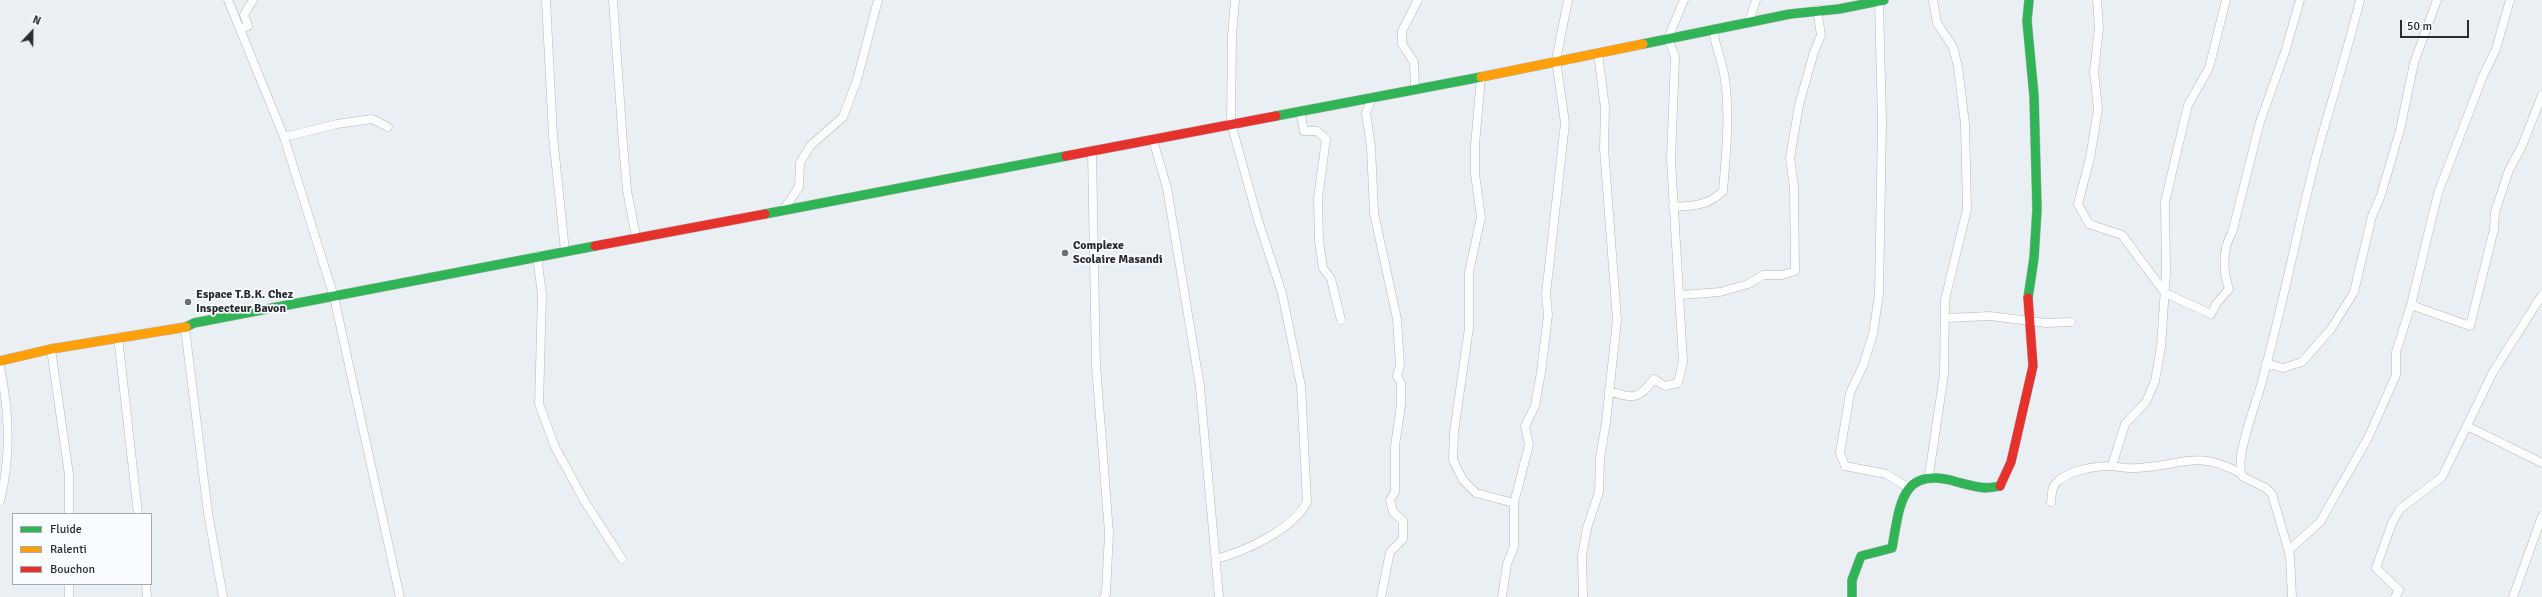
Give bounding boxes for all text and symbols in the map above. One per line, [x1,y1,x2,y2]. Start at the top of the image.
north arrow [12,12,52,52]
scale bar [2402,12,2471,38]
text: N [31,13,43,28]
text: 50 m [2407,19,2432,34]
place label: Complexe Scolaire Masandi [1073,239,1163,267]
marker: Complexe Scolaire Masandi [1060,248,1070,258]
place label: Espace T.B.K. Chez Inspecteur Bavon [196,288,293,316]
marker: Espace T.B.K. Chez Inspecteur Bavon [183,297,193,307]
legend [12,513,152,585]
text: Fluide [50,522,82,537]
text: Ralenti [50,542,87,557]
text: Bouchon [50,562,95,577]

